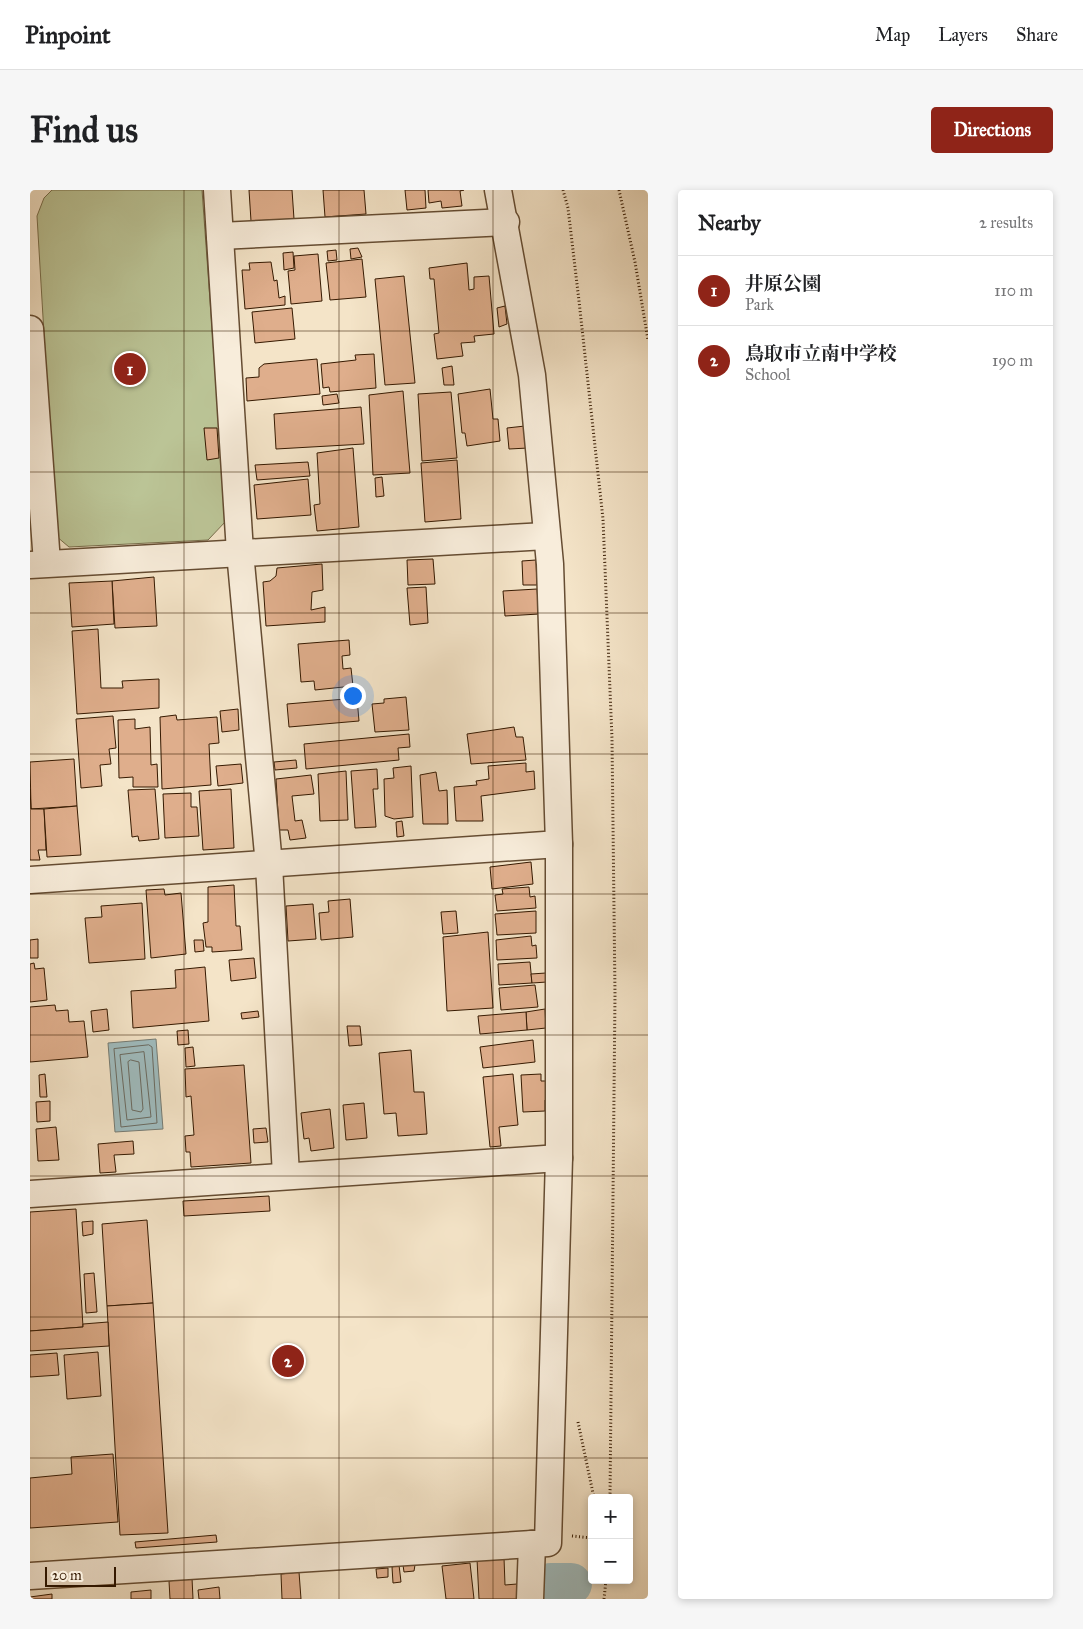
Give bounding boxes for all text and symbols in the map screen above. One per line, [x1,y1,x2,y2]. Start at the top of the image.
text: Pinpoint [25,20,111,50]
text: Map [875,24,910,46]
text: Layers [938,24,988,46]
text: Share [1016,24,1058,46]
button: Directions [931,107,1053,153]
text: Find us [30,109,138,152]
text: Nearby [698,210,761,236]
text: 2 results [979,213,1033,232]
text: 井原公園 [745,272,821,295]
text: 1 [711,281,717,300]
text: 110 m [994,281,1033,300]
text: Park [745,295,774,314]
text: 鳥取市立南中学校 [745,342,897,365]
pin: 1 [114,350,146,388]
text: 2 [710,351,718,370]
text: 190 m [992,351,1033,370]
text: School [745,365,790,384]
your location [340,683,366,709]
pin: 2 [272,1342,304,1380]
map controls [588,1494,633,1584]
button: + [588,1494,633,1539]
button: − [588,1539,633,1584]
scale bar [45,1564,116,1587]
text: 20 m [52,1567,82,1584]

